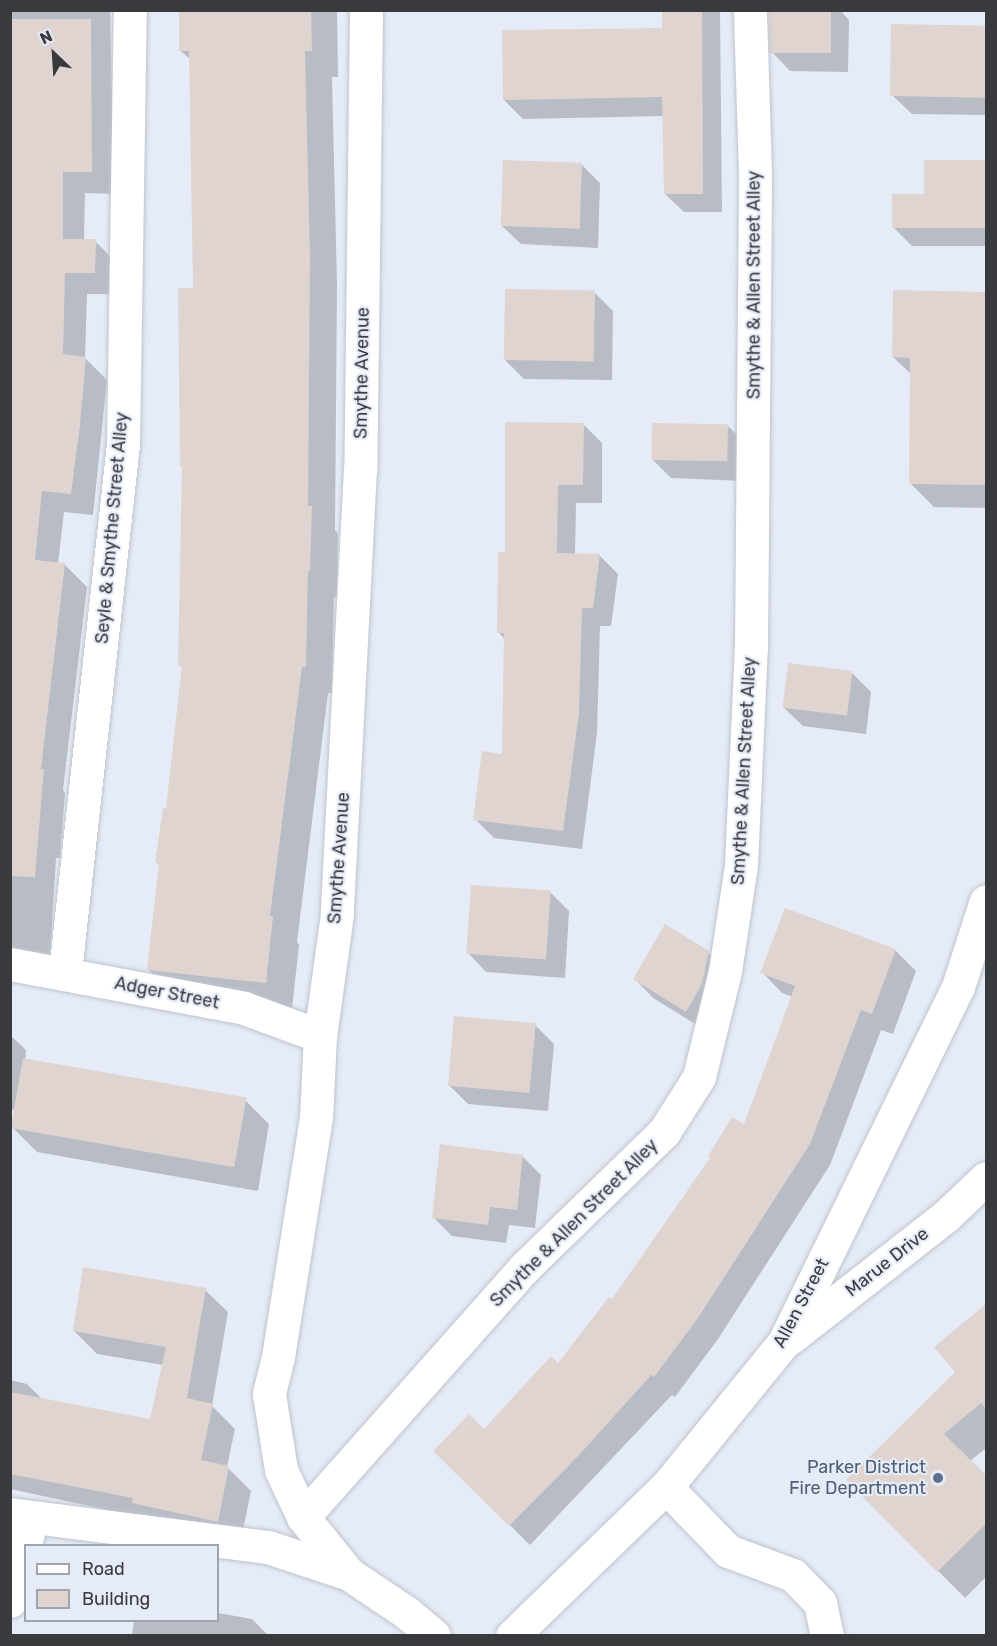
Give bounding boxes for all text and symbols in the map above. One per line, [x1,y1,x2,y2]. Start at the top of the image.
north arrow [24,24,84,84]
text: N [37,26,55,48]
street label: Smythe & Allen Street Alley [743,170,765,400]
street label: Smythe Avenue [350,307,374,439]
street label: Seyle & Smythe Street Alley [91,411,133,645]
street label: Smythe & Allen Street Alley [727,656,761,886]
street label: Smythe Avenue [324,791,354,925]
street label: Adger Street [113,972,221,1014]
street label: Smythe & Allen Street Alley [485,1134,663,1312]
street label: Marue Drive [841,1223,933,1301]
street label: Allen Street [768,1255,834,1351]
place label: Parker District Fire Department [789,1457,926,1500]
marker: Parker District Fire Department [931,1471,945,1485]
legend [24,1544,219,1622]
text: Road [82,1558,125,1580]
text: Building [82,1588,150,1610]

